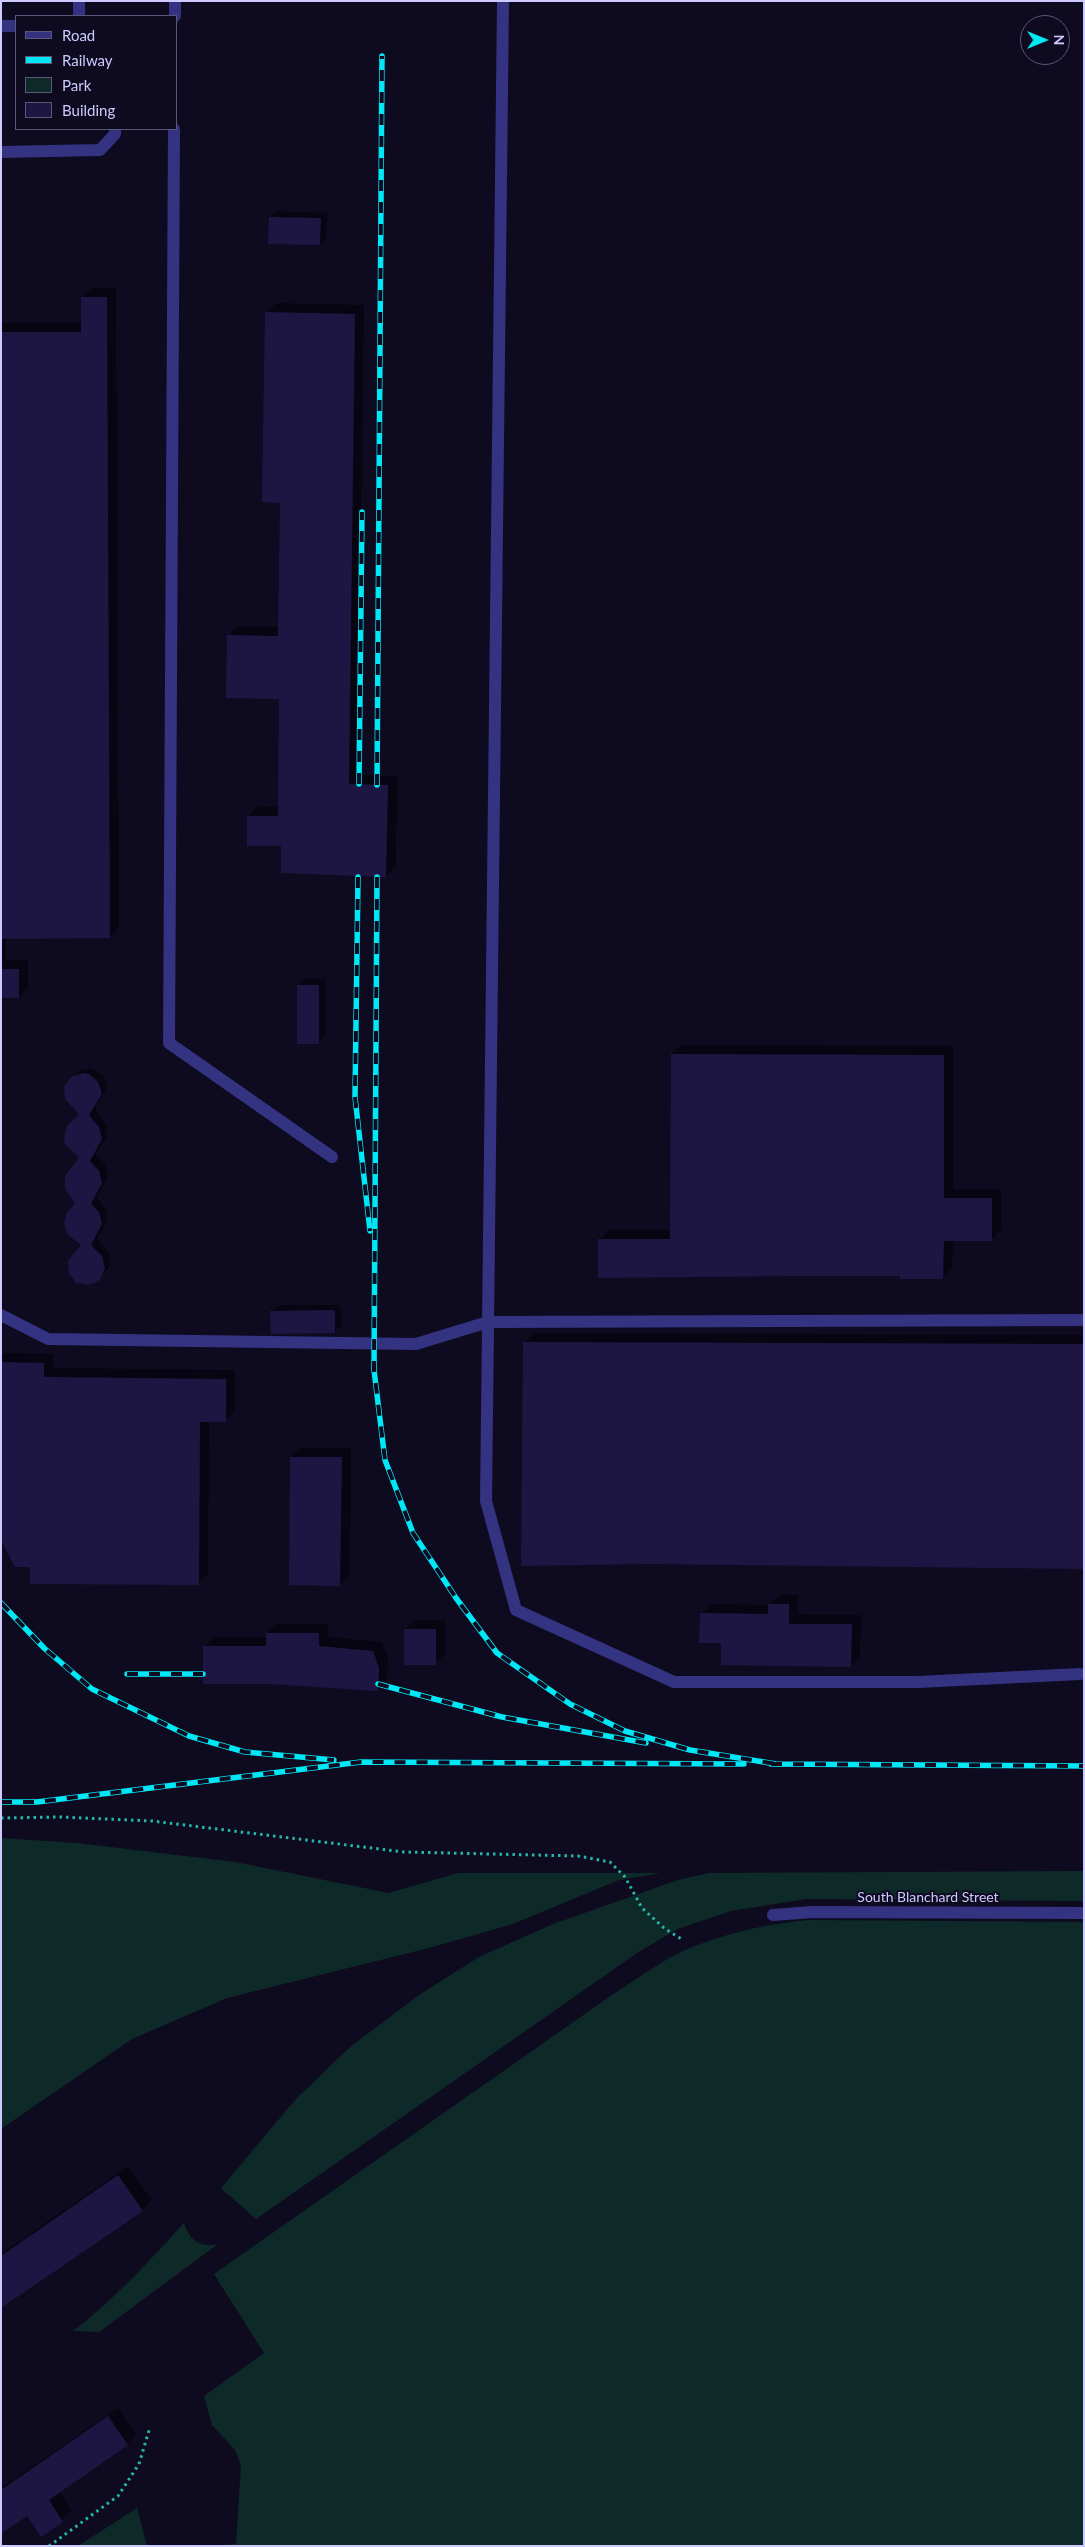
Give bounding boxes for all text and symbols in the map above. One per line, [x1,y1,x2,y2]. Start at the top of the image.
legend [15,15,178,130]
north arrow [1020,15,1070,65]
text: Road [62,26,95,44]
text: N [1051,35,1068,45]
text: Railway [62,51,113,69]
text: Park [62,76,91,94]
text: Building [62,101,115,119]
street label: South Blanchard Street [857,1889,999,1905]

